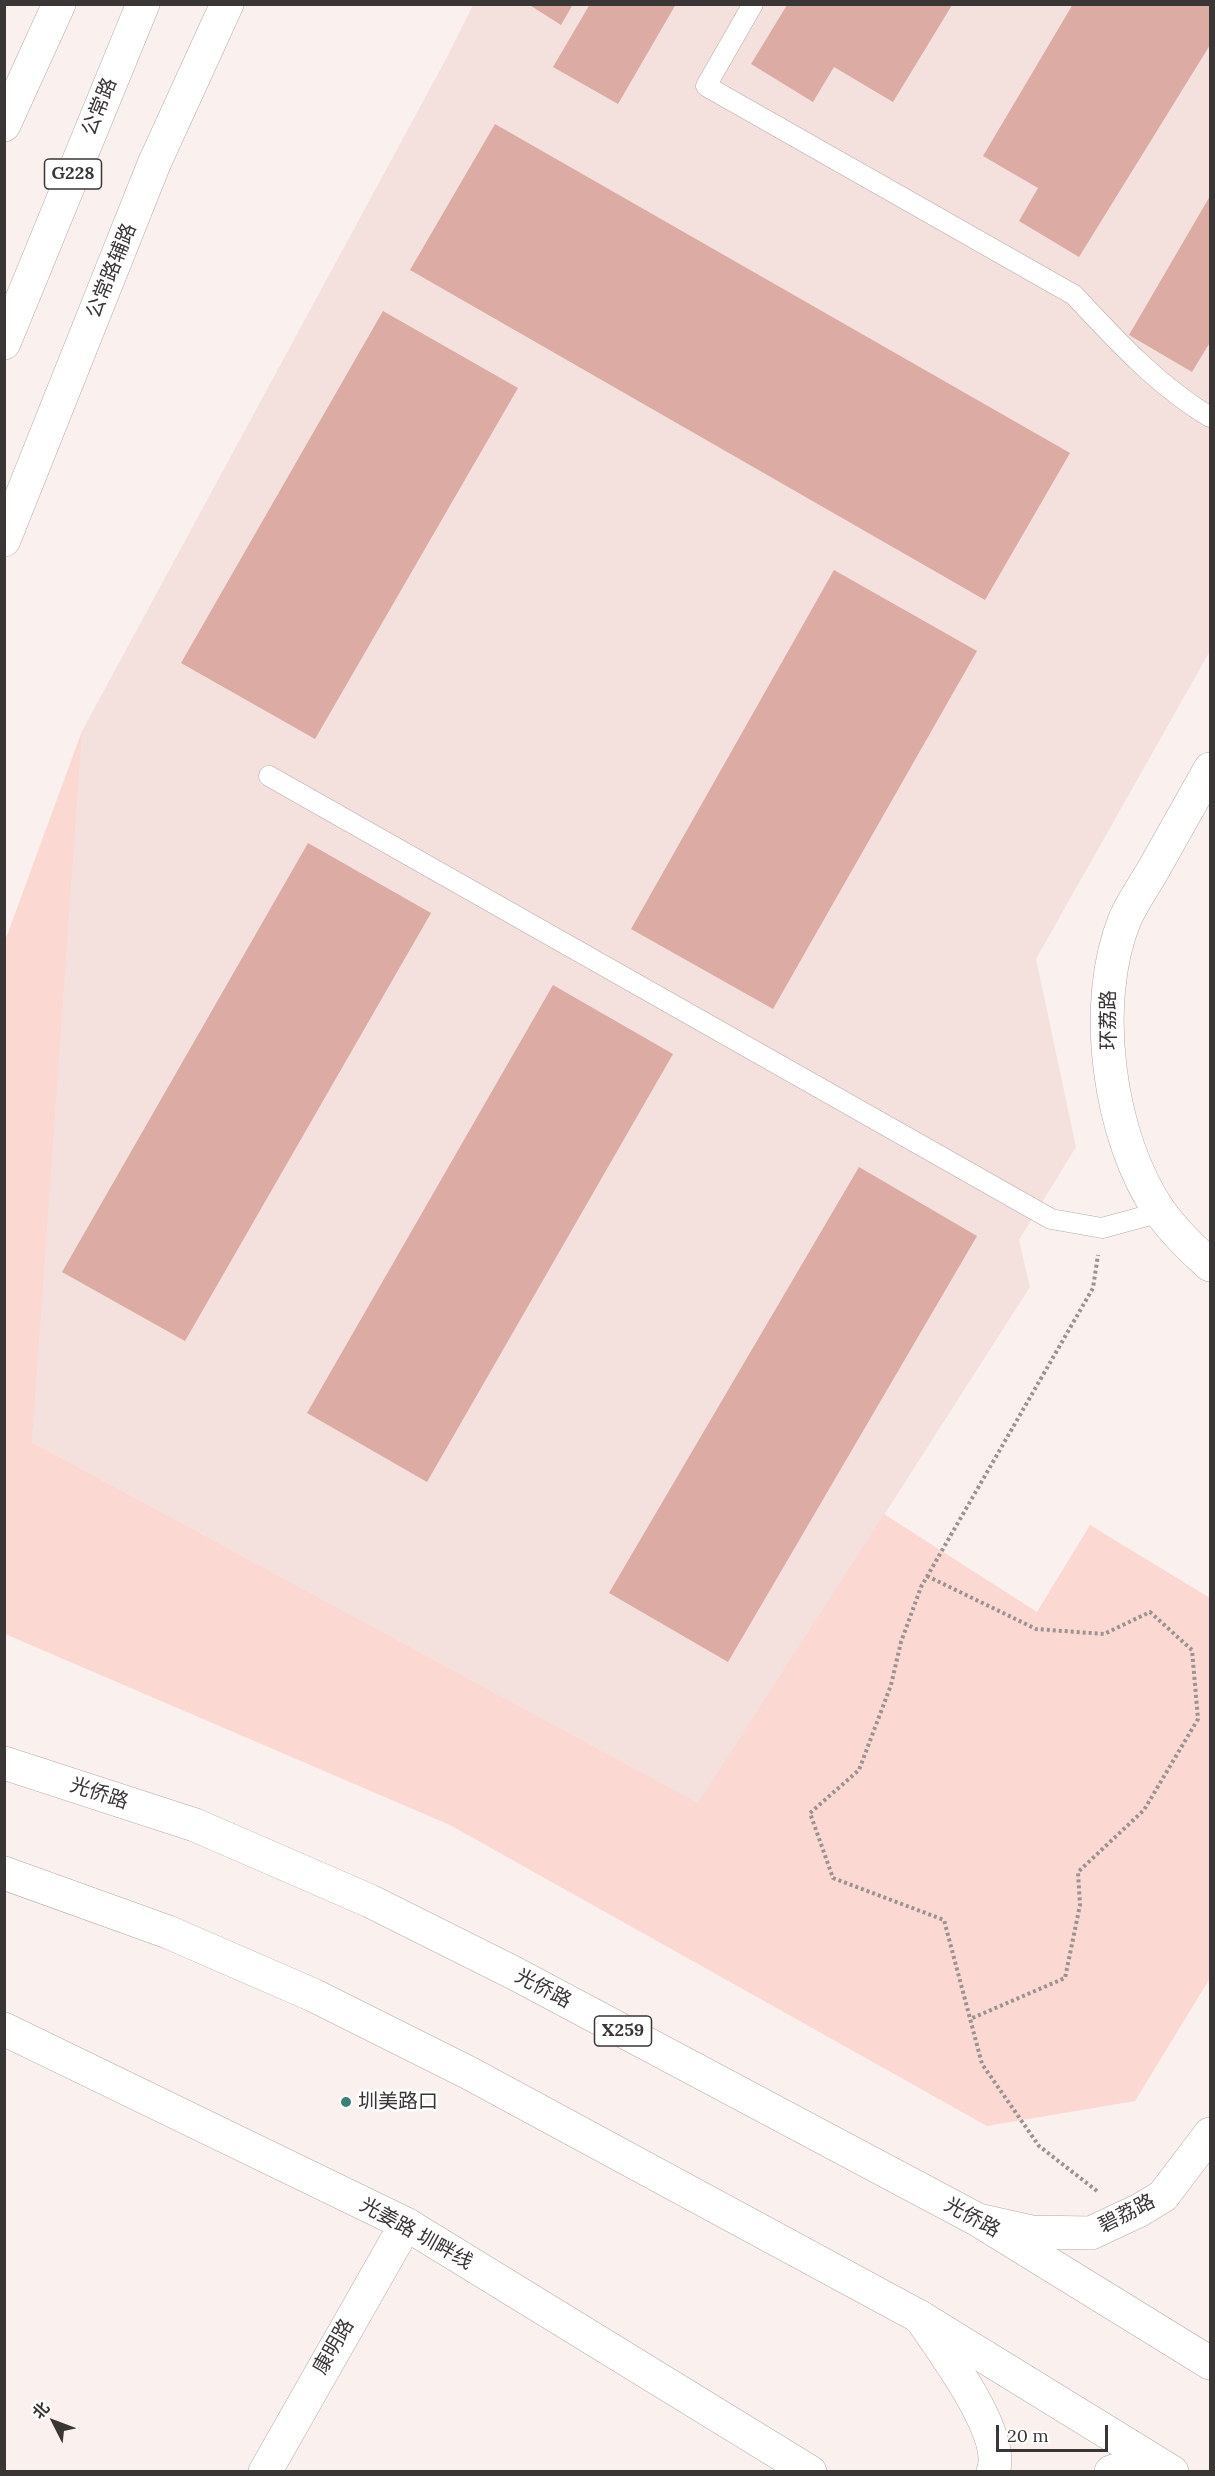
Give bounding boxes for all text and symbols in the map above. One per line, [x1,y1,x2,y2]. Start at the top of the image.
street label: 公常路 [78,75,122,139]
road number: G228 [44,159,101,189]
street label: 公常路辅路 [82,220,142,322]
street label: 环荔路 [1097,990,1121,1050]
street label: 光侨路 [67,1773,131,1815]
street label: 光侨路 [511,1964,575,2014]
road number: X259 [594,2016,652,2046]
place label: 圳美路口 [358,2090,438,2114]
marker: 圳美路口 [339,2095,353,2109]
street label: 碧荔路 [1095,2190,1159,2238]
street label: 光姜路 圳畔线 [355,2193,477,2275]
street label: 光侨路 [940,2193,1004,2243]
street label: 康明路 [309,2315,359,2379]
north arrow [24,2392,84,2452]
text: 北 [28,2397,53,2423]
scale bar [999,2413,1112,2451]
text: 20 m [1007,2424,1049,2447]

